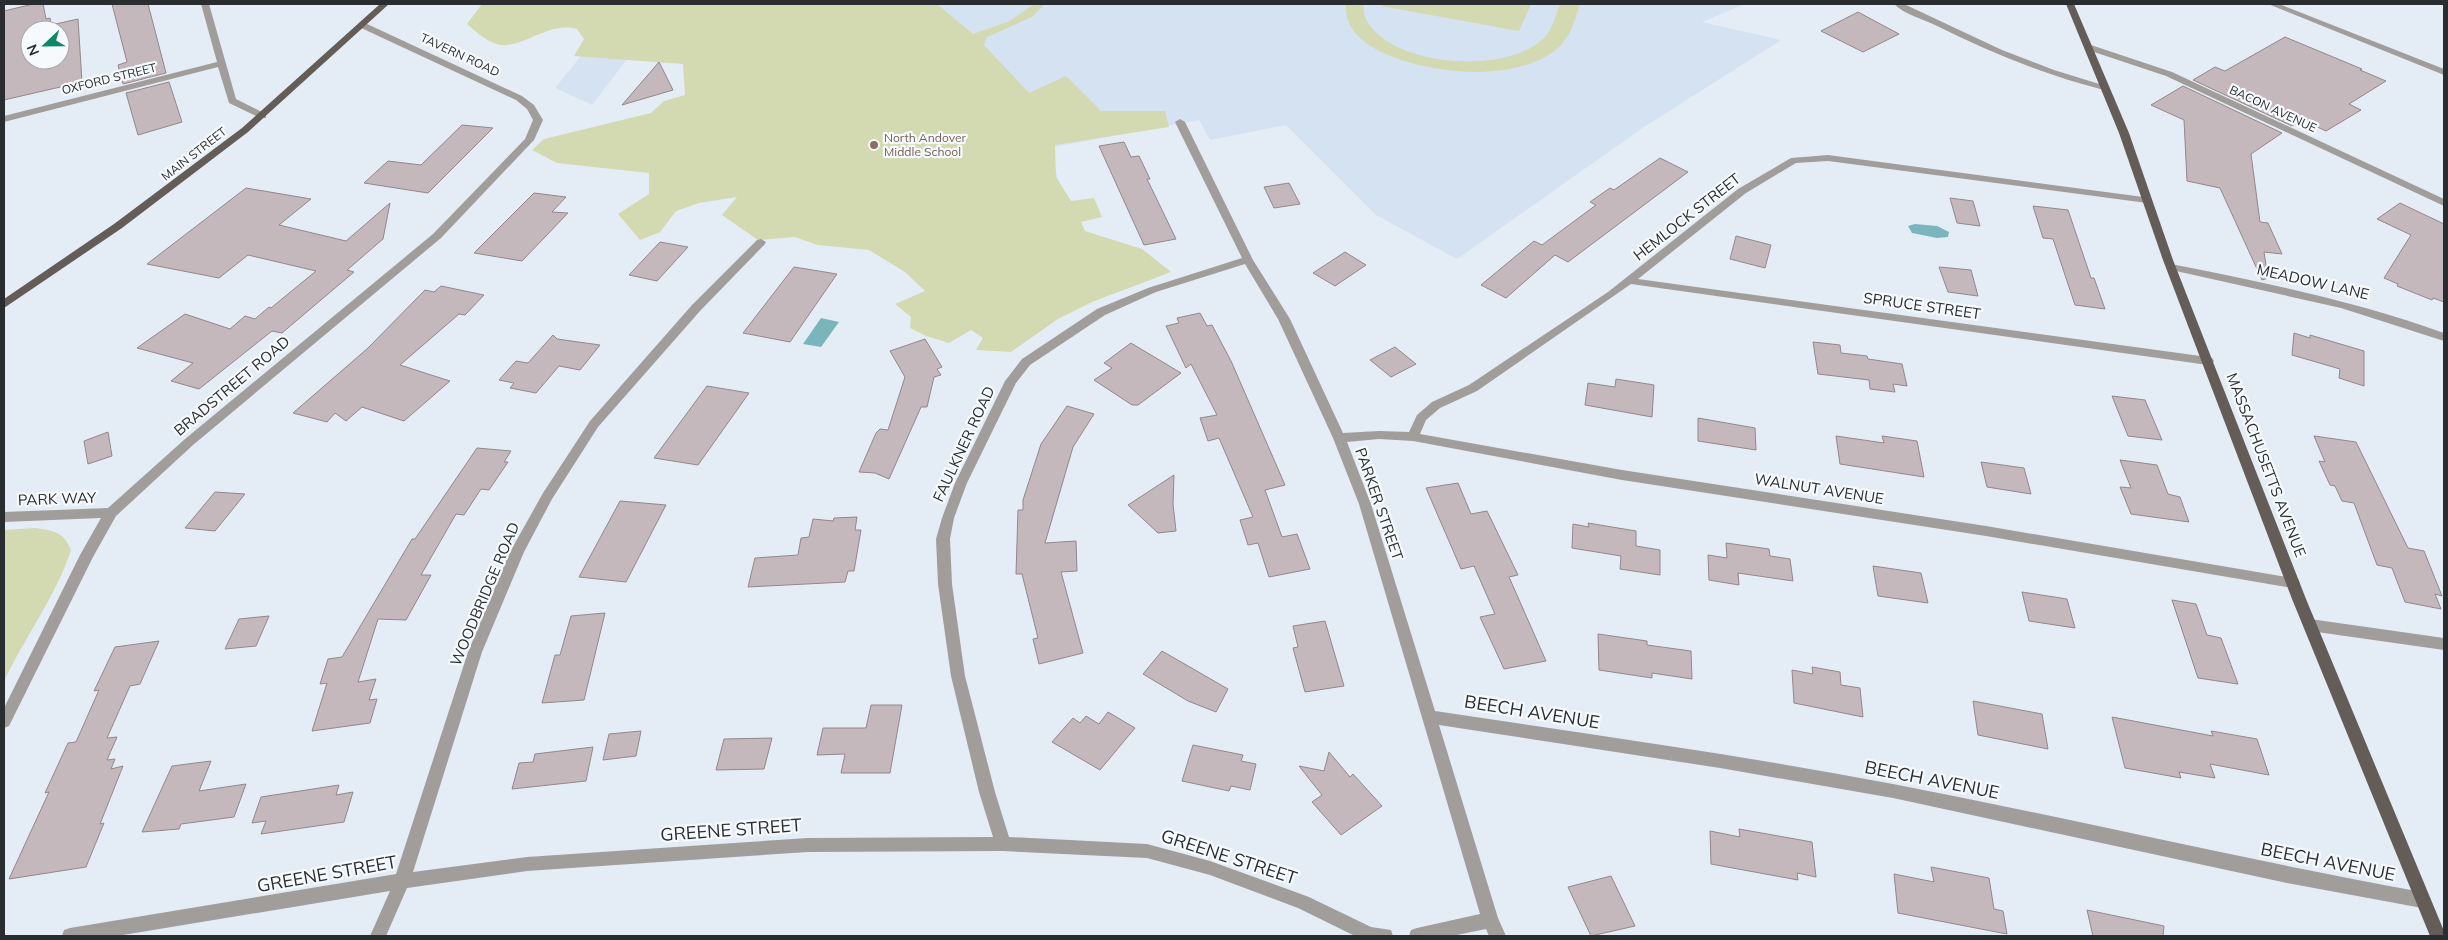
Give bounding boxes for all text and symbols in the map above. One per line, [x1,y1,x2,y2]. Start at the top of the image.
north arrow [20,20,70,70]
street label: TAVERN ROAD [418,30,502,79]
text: N [23,42,43,58]
street label: OXFORD STREET [60,59,158,98]
street label: BACON AVENUE [2227,82,2319,135]
street label: MAIN STREET [158,123,230,184]
place label: North Andover Middle School [884,130,966,159]
marker: North Andover Middle School [868,139,880,151]
street label: HEMLOCK STREET [1629,169,1744,264]
street label: MEADOW LANE [2255,259,2371,304]
street label: SPRUCE STREET [1862,288,1982,323]
street label: BRADSTREET ROAD [170,332,294,440]
street label: MASSACHUSETTS AVENUE [2223,370,2310,560]
street label: FAULKNER ROAD [928,383,999,505]
street label: PARKER STREET [1351,445,1408,563]
street label: WALNUT AVENUE [1753,469,1885,508]
street label: PARK WAY [17,488,97,509]
street label: WOODBRIDGE ROAD [446,519,523,668]
street label: BEECH AVENUE [1463,689,1601,734]
street label: BEECH AVENUE [1863,755,2001,804]
street label: GREENE STREET [660,813,803,846]
street label: GREENE STREET [1158,824,1300,889]
street label: BEECH AVENUE [2259,837,2397,886]
street label: GREENE STREET [255,850,399,897]

